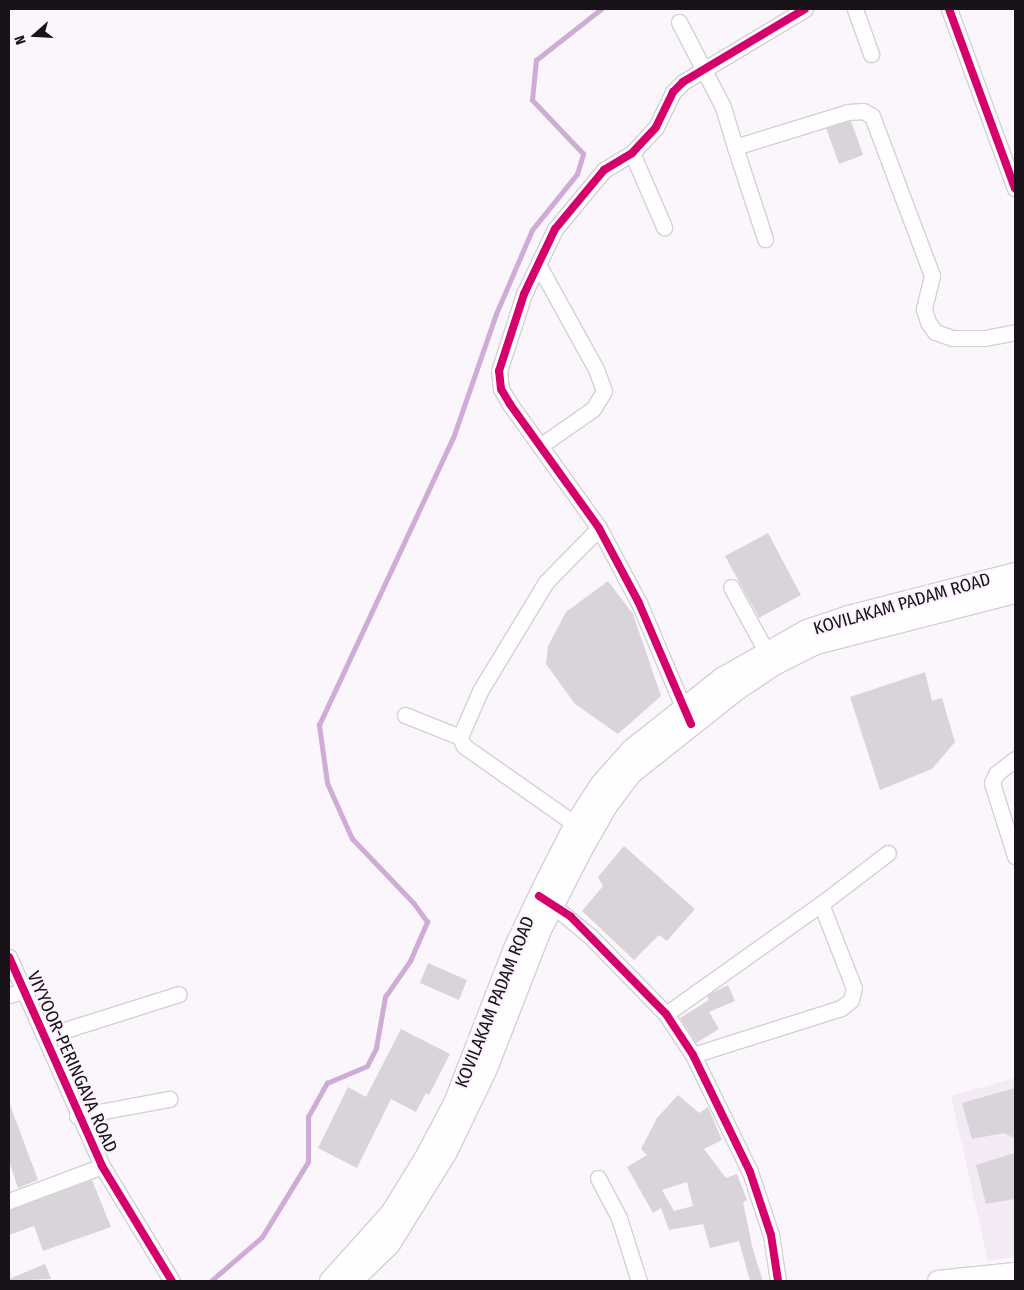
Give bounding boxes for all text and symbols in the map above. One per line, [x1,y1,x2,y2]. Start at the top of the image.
north arrow [10,10,60,60]
text: N [11,33,30,47]
street label: KOVILAKAM PADAM ROAD [811,568,993,640]
street label: KOVILAKAM PADAM ROAD [451,913,539,1091]
street label: VIYYOOR-PERINGAVA ROAD [22,968,122,1156]

